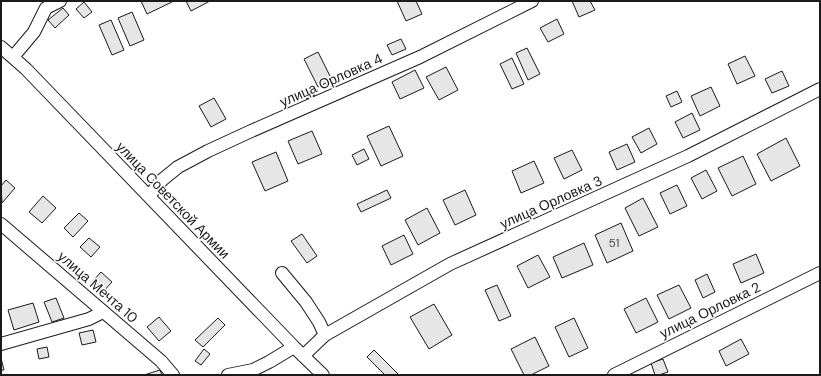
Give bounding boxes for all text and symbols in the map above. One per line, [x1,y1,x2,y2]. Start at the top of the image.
street label: улица Орловка 4 [277,49,386,111]
street label: улица Советской Армии [112,138,234,262]
street label: улица Орловка 3 [497,171,605,233]
house number: 51 [608,235,620,251]
street label: улица Мечта 10 [54,247,142,327]
street label: улица Орловка 2 [657,278,763,342]

